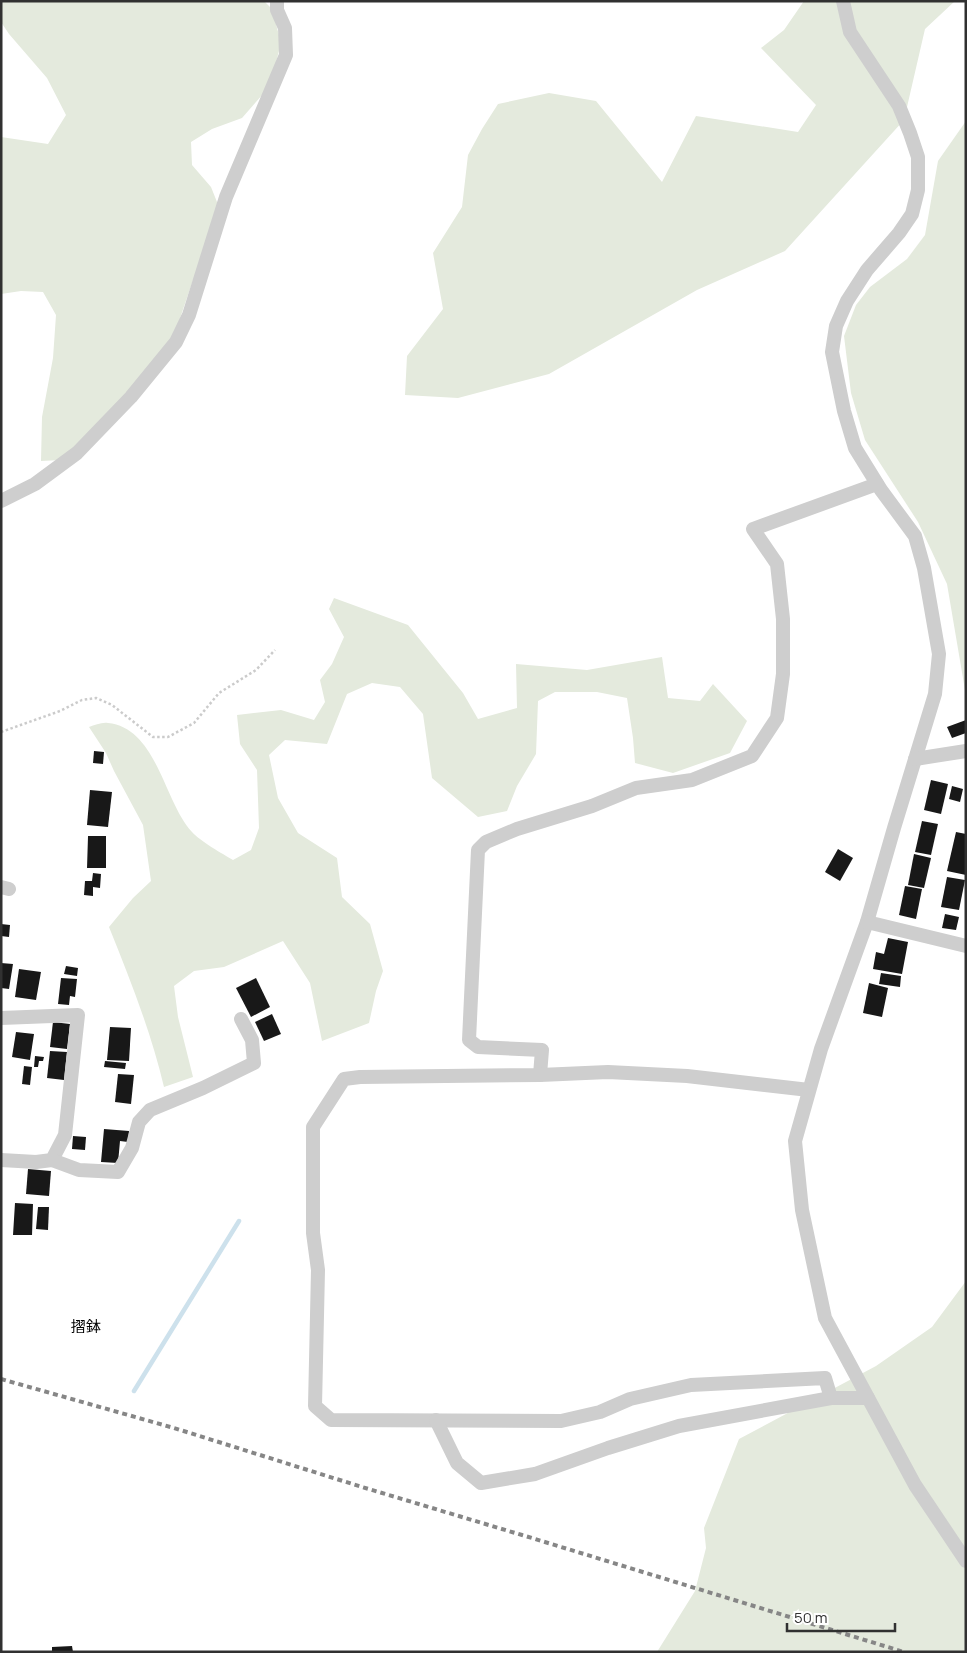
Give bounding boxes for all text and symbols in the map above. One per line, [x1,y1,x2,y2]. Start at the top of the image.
district label: 摺鉢 [71,1316,101,1337]
scale bar [787,1600,894,1632]
text: 50 m [794,1607,828,1628]

